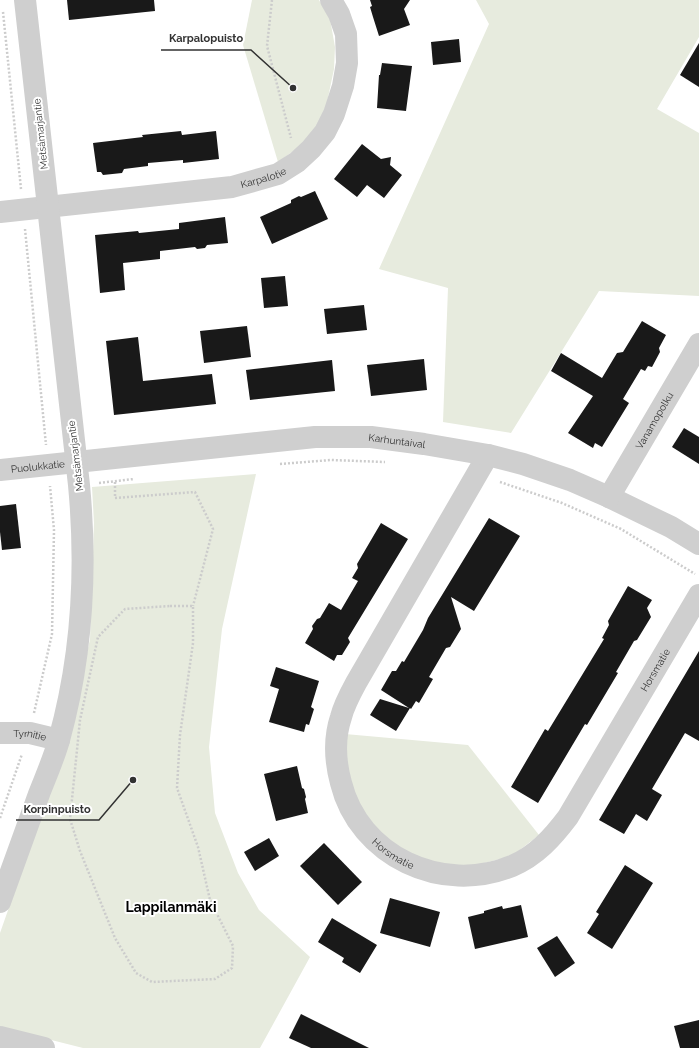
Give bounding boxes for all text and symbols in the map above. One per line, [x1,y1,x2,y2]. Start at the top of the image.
callout: Karpalopuisto [161,27,251,50]
text: Karpalopuisto [169,32,243,45]
street label: Metsämarjantie [31,98,50,170]
street label: Karpalotie [239,165,288,190]
street label: Vanamopolku [634,390,676,451]
street label: Metsämarjantie [66,420,85,492]
street label: Karhuntaival [368,432,427,450]
street label: Puolukkatie [10,458,66,475]
street label: Horsmatie [638,647,672,693]
street label: Tyrnitie [13,728,48,743]
callout: Korpinpuisto [16,797,99,820]
text: Korpinpuisto [23,803,91,816]
street label: Horsmatie [370,836,416,871]
district label: Lappilanmäki [126,899,216,915]

